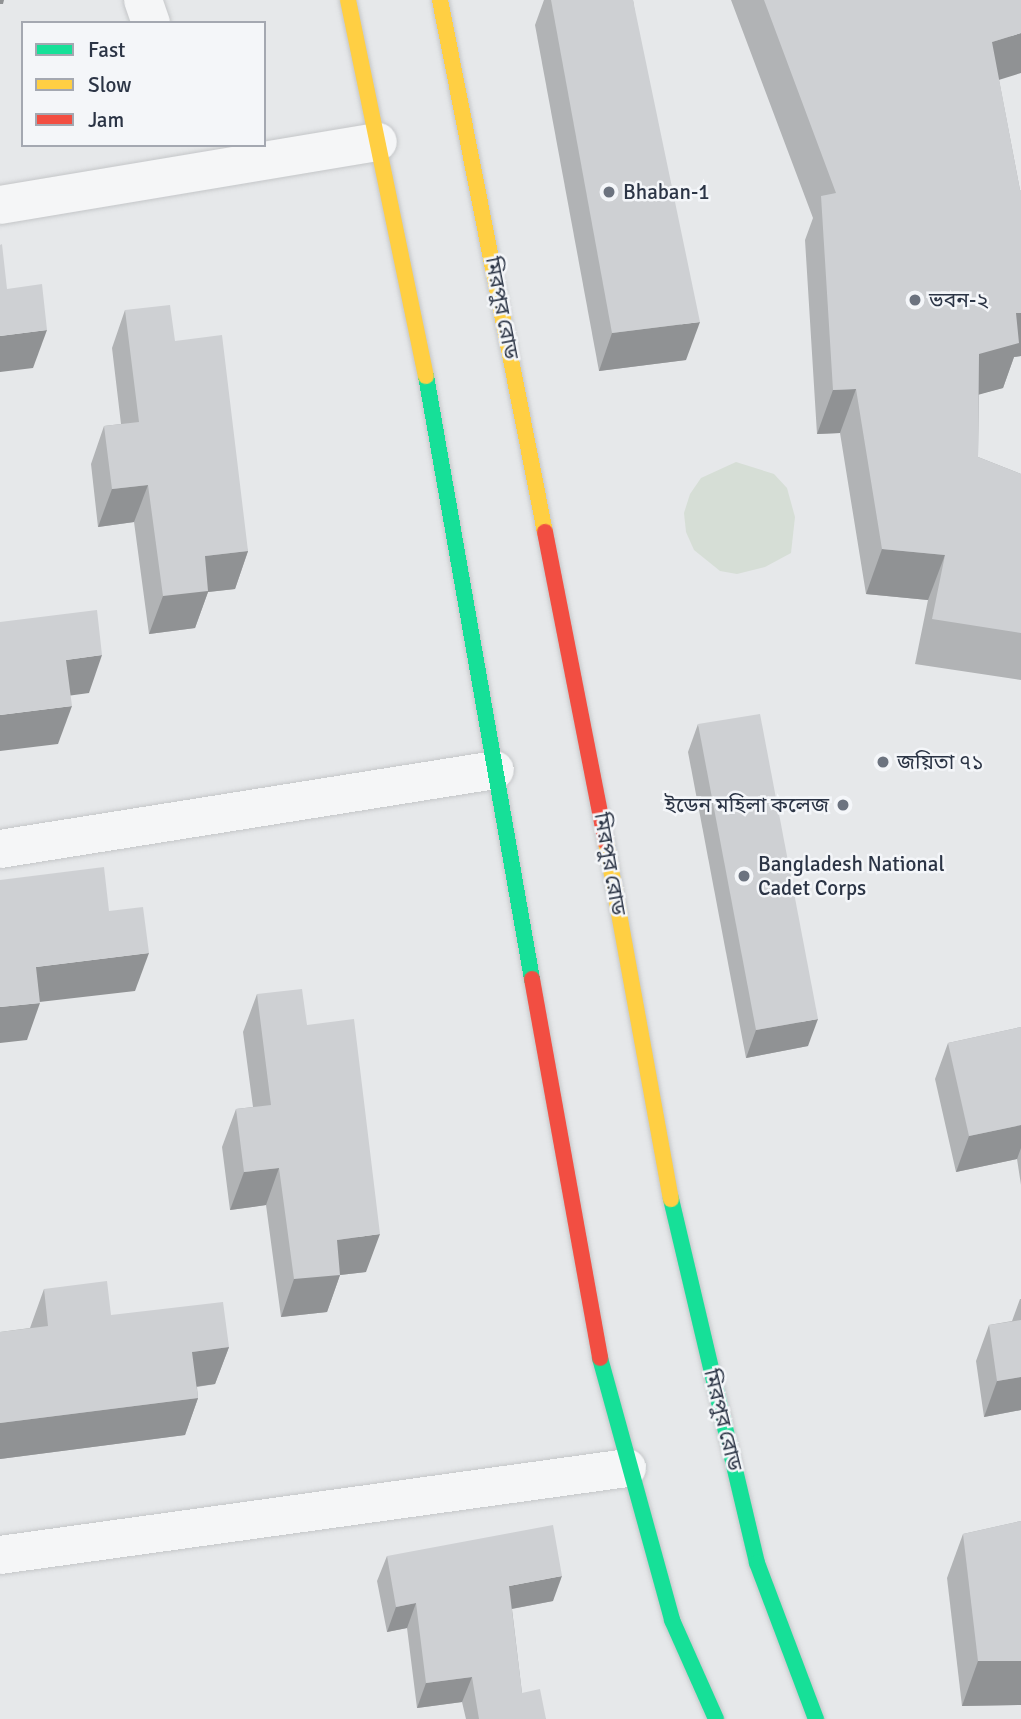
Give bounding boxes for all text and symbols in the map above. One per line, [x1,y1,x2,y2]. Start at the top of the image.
legend [21,21,266,147]
text: Fast [88,37,125,63]
text: Slow [88,72,132,98]
text: Jam [88,107,124,133]
place label: Bhaban-1 [623,179,710,205]
marker: Bhaban-1 [601,184,617,200]
street label: মিরপুর রোড [480,255,524,361]
place label: ভবন-২ [929,287,989,313]
marker: ভবন-২ [907,292,923,308]
place label: জয়িতা ৭১ [897,749,984,775]
marker: জয়িতা ৭১ [875,754,891,770]
place label: ইডেন মহিলা কলেজ [665,792,829,818]
marker: ইডেন মহিলা কলেজ [835,797,851,813]
street label: মিরপুর রোড [589,811,631,917]
place label: Bangladesh National Cadet Corps [758,851,945,901]
marker: Bangladesh National Cadet Corps [736,868,752,884]
street label: মিরপুর রোড [698,1367,748,1473]

